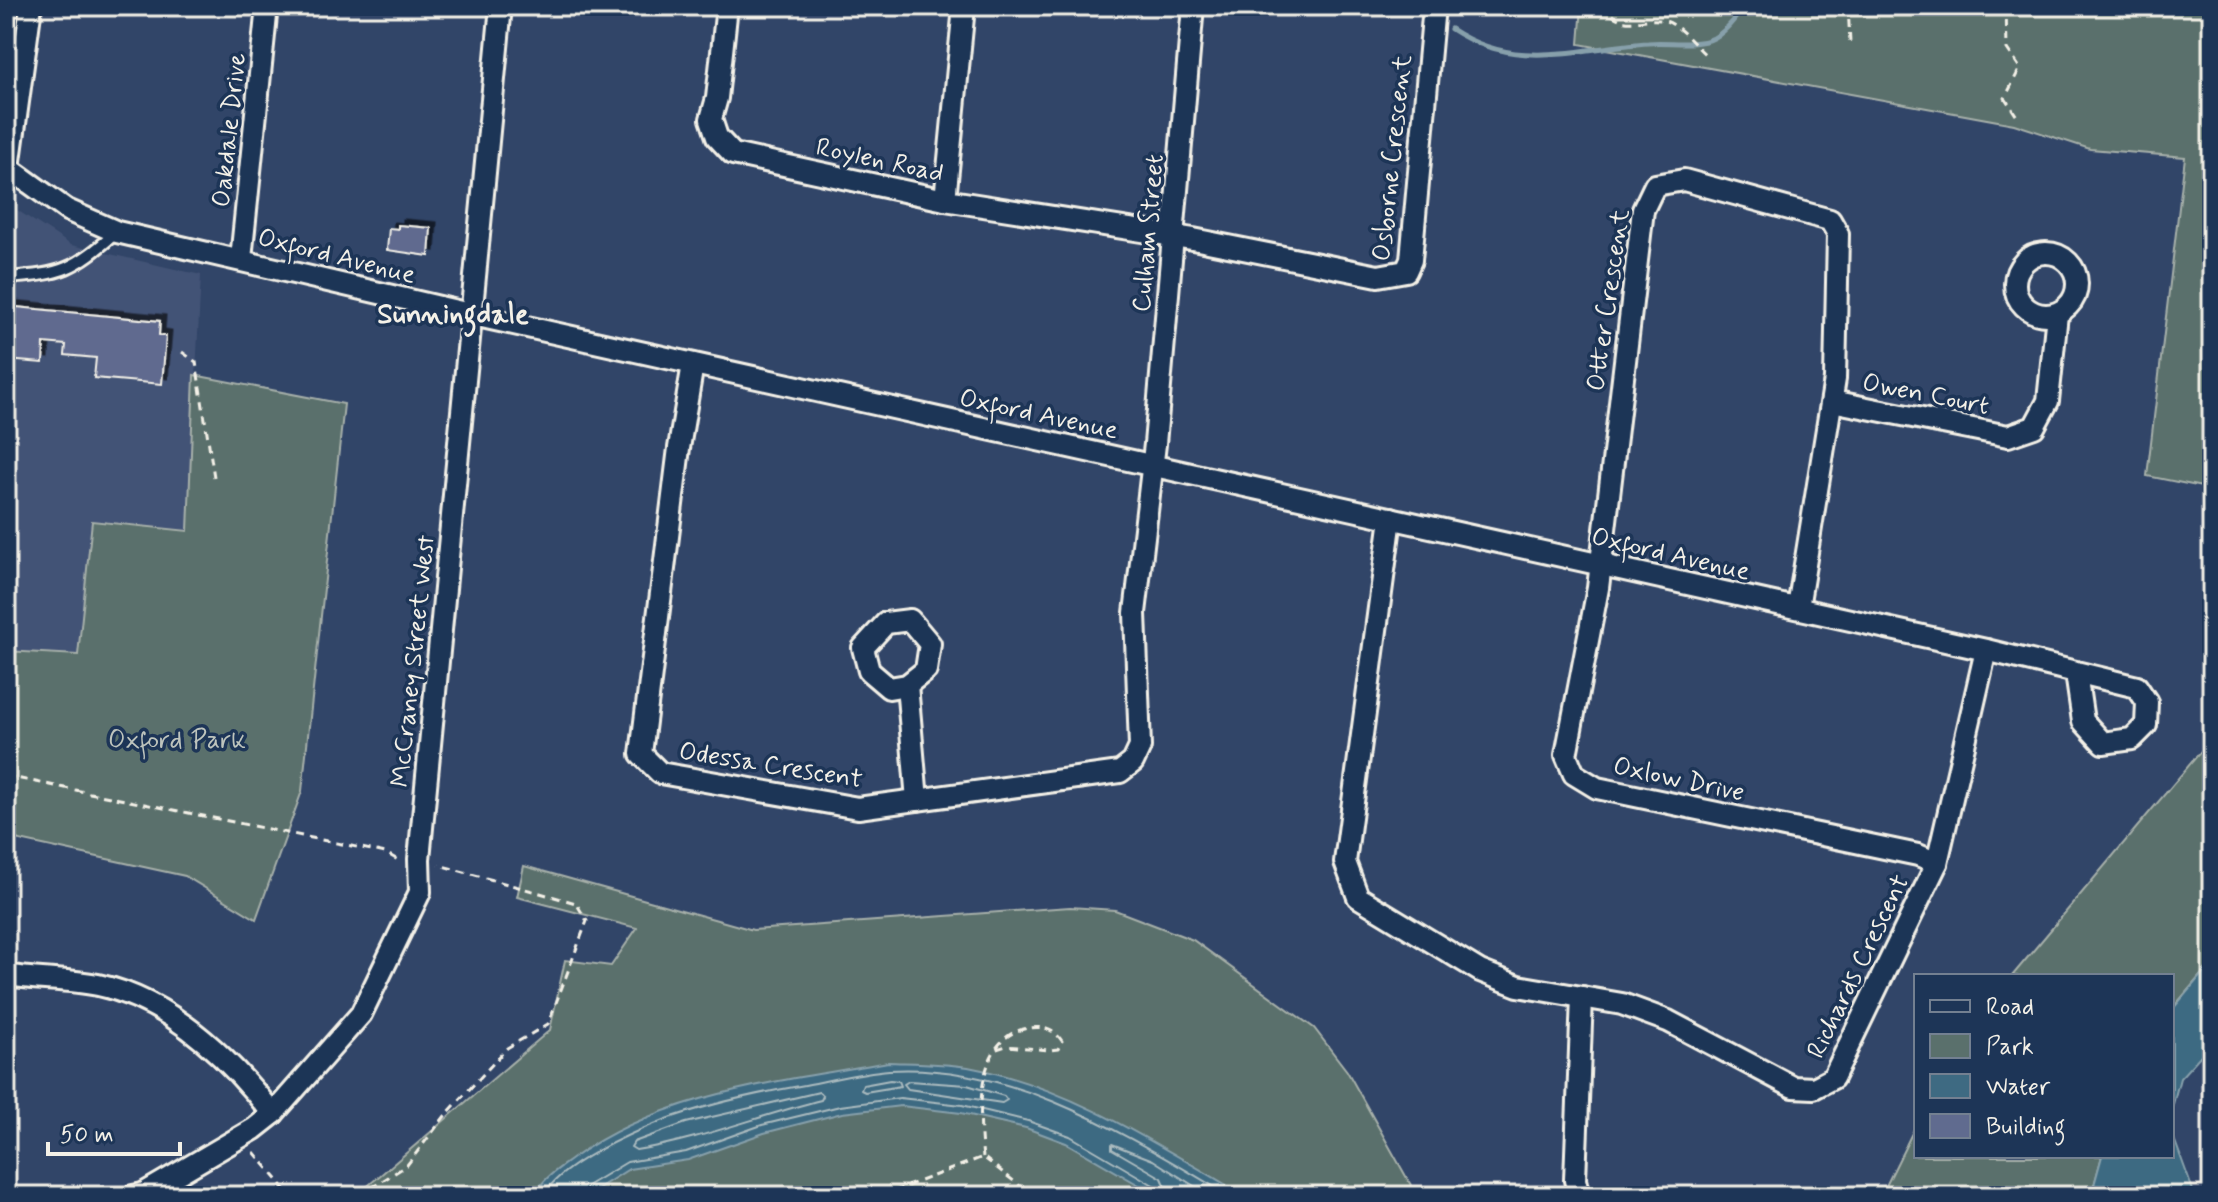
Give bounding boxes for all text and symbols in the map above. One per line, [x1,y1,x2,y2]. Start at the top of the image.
street label: Oakdale Drive [205,51,255,209]
street label: Osborne Crescent [1365,53,1421,263]
street label: Roylen Road [813,131,946,191]
street label: Culham Street [1125,153,1173,314]
street label: Otter Crescent [1579,207,1639,393]
street label: Oxford Avenue [254,221,419,295]
district label: Sunningdale [377,297,529,337]
street label: Owen Court [1859,366,1992,424]
street label: Oxford Avenue [956,382,1121,450]
street label: Oxford Avenue [1588,520,1753,592]
street label: McCraney Street West [384,533,444,789]
park label: Oxford Park [108,724,246,760]
street label: Odessa Crescent [677,735,865,797]
street label: Oxlow Drive [1610,749,1747,810]
street label: Richards Crescent [1800,869,1918,1064]
legend [1914,974,2174,1158]
text: Road [1986,992,2034,1023]
text: Park [1986,1032,2034,1063]
text: Water [1986,1072,2051,1103]
scale bar [48,1106,180,1156]
text: Building [1986,1112,2066,1146]
text: 50 m [60,1120,114,1151]

